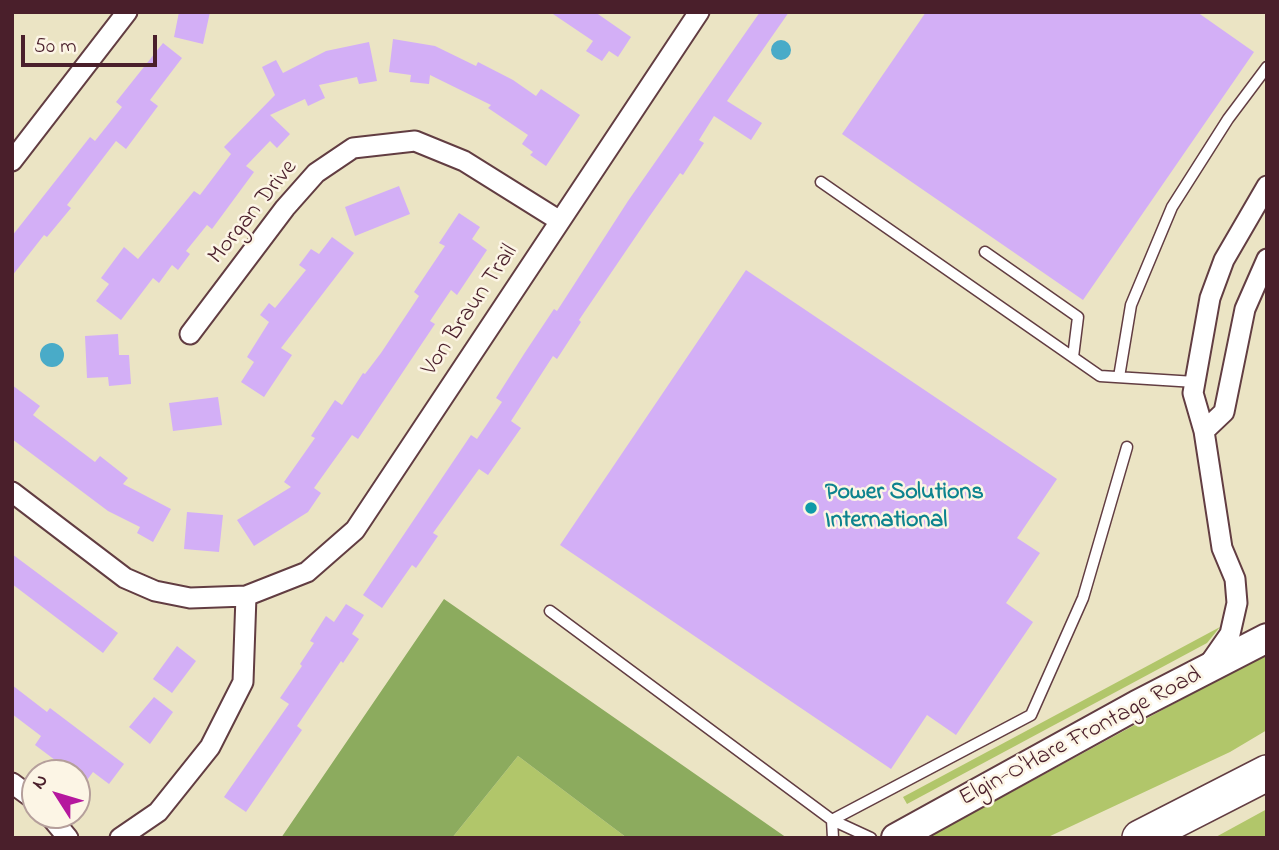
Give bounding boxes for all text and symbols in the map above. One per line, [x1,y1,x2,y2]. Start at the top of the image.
scale bar [24,21,161,65]
text: 50 m [34,32,77,62]
street label: Morgan Drive [203,155,305,271]
street label: Von Braun Trail [417,240,525,382]
place label: Power Solutions International [825,480,984,536]
marker: Power Solutions International [803,500,819,516]
street label: Elgin-O'Hare Frontage Road [955,662,1207,814]
north arrow [21,759,91,829]
text: N [26,769,55,796]

